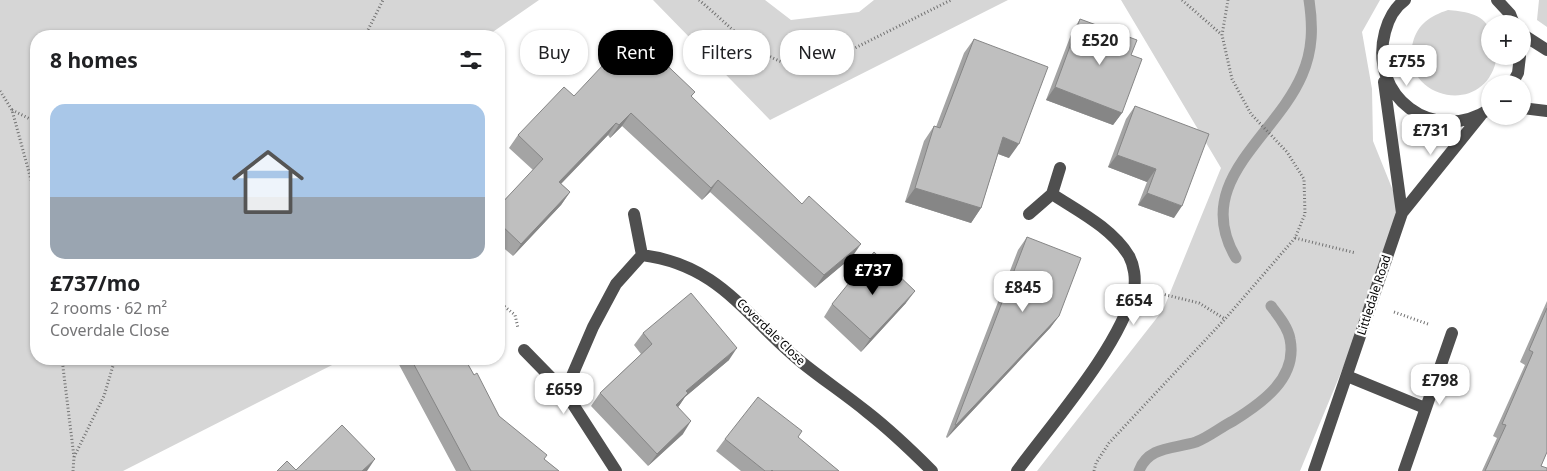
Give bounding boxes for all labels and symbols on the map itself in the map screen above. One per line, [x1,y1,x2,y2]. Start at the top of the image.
pin: £520 [1070,23,1130,66]
pin: £755 [1377,44,1437,87]
pin: £731 [1401,114,1461,156]
street label: Littledale Road [1352,252,1395,337]
pin: £737 [843,254,903,296]
pin: £845 [993,270,1053,313]
pin: £654 [1104,284,1164,326]
street label: Coverdale Close [733,294,810,369]
pin: £798 [1410,364,1470,406]
pin: £659 [534,372,594,415]

